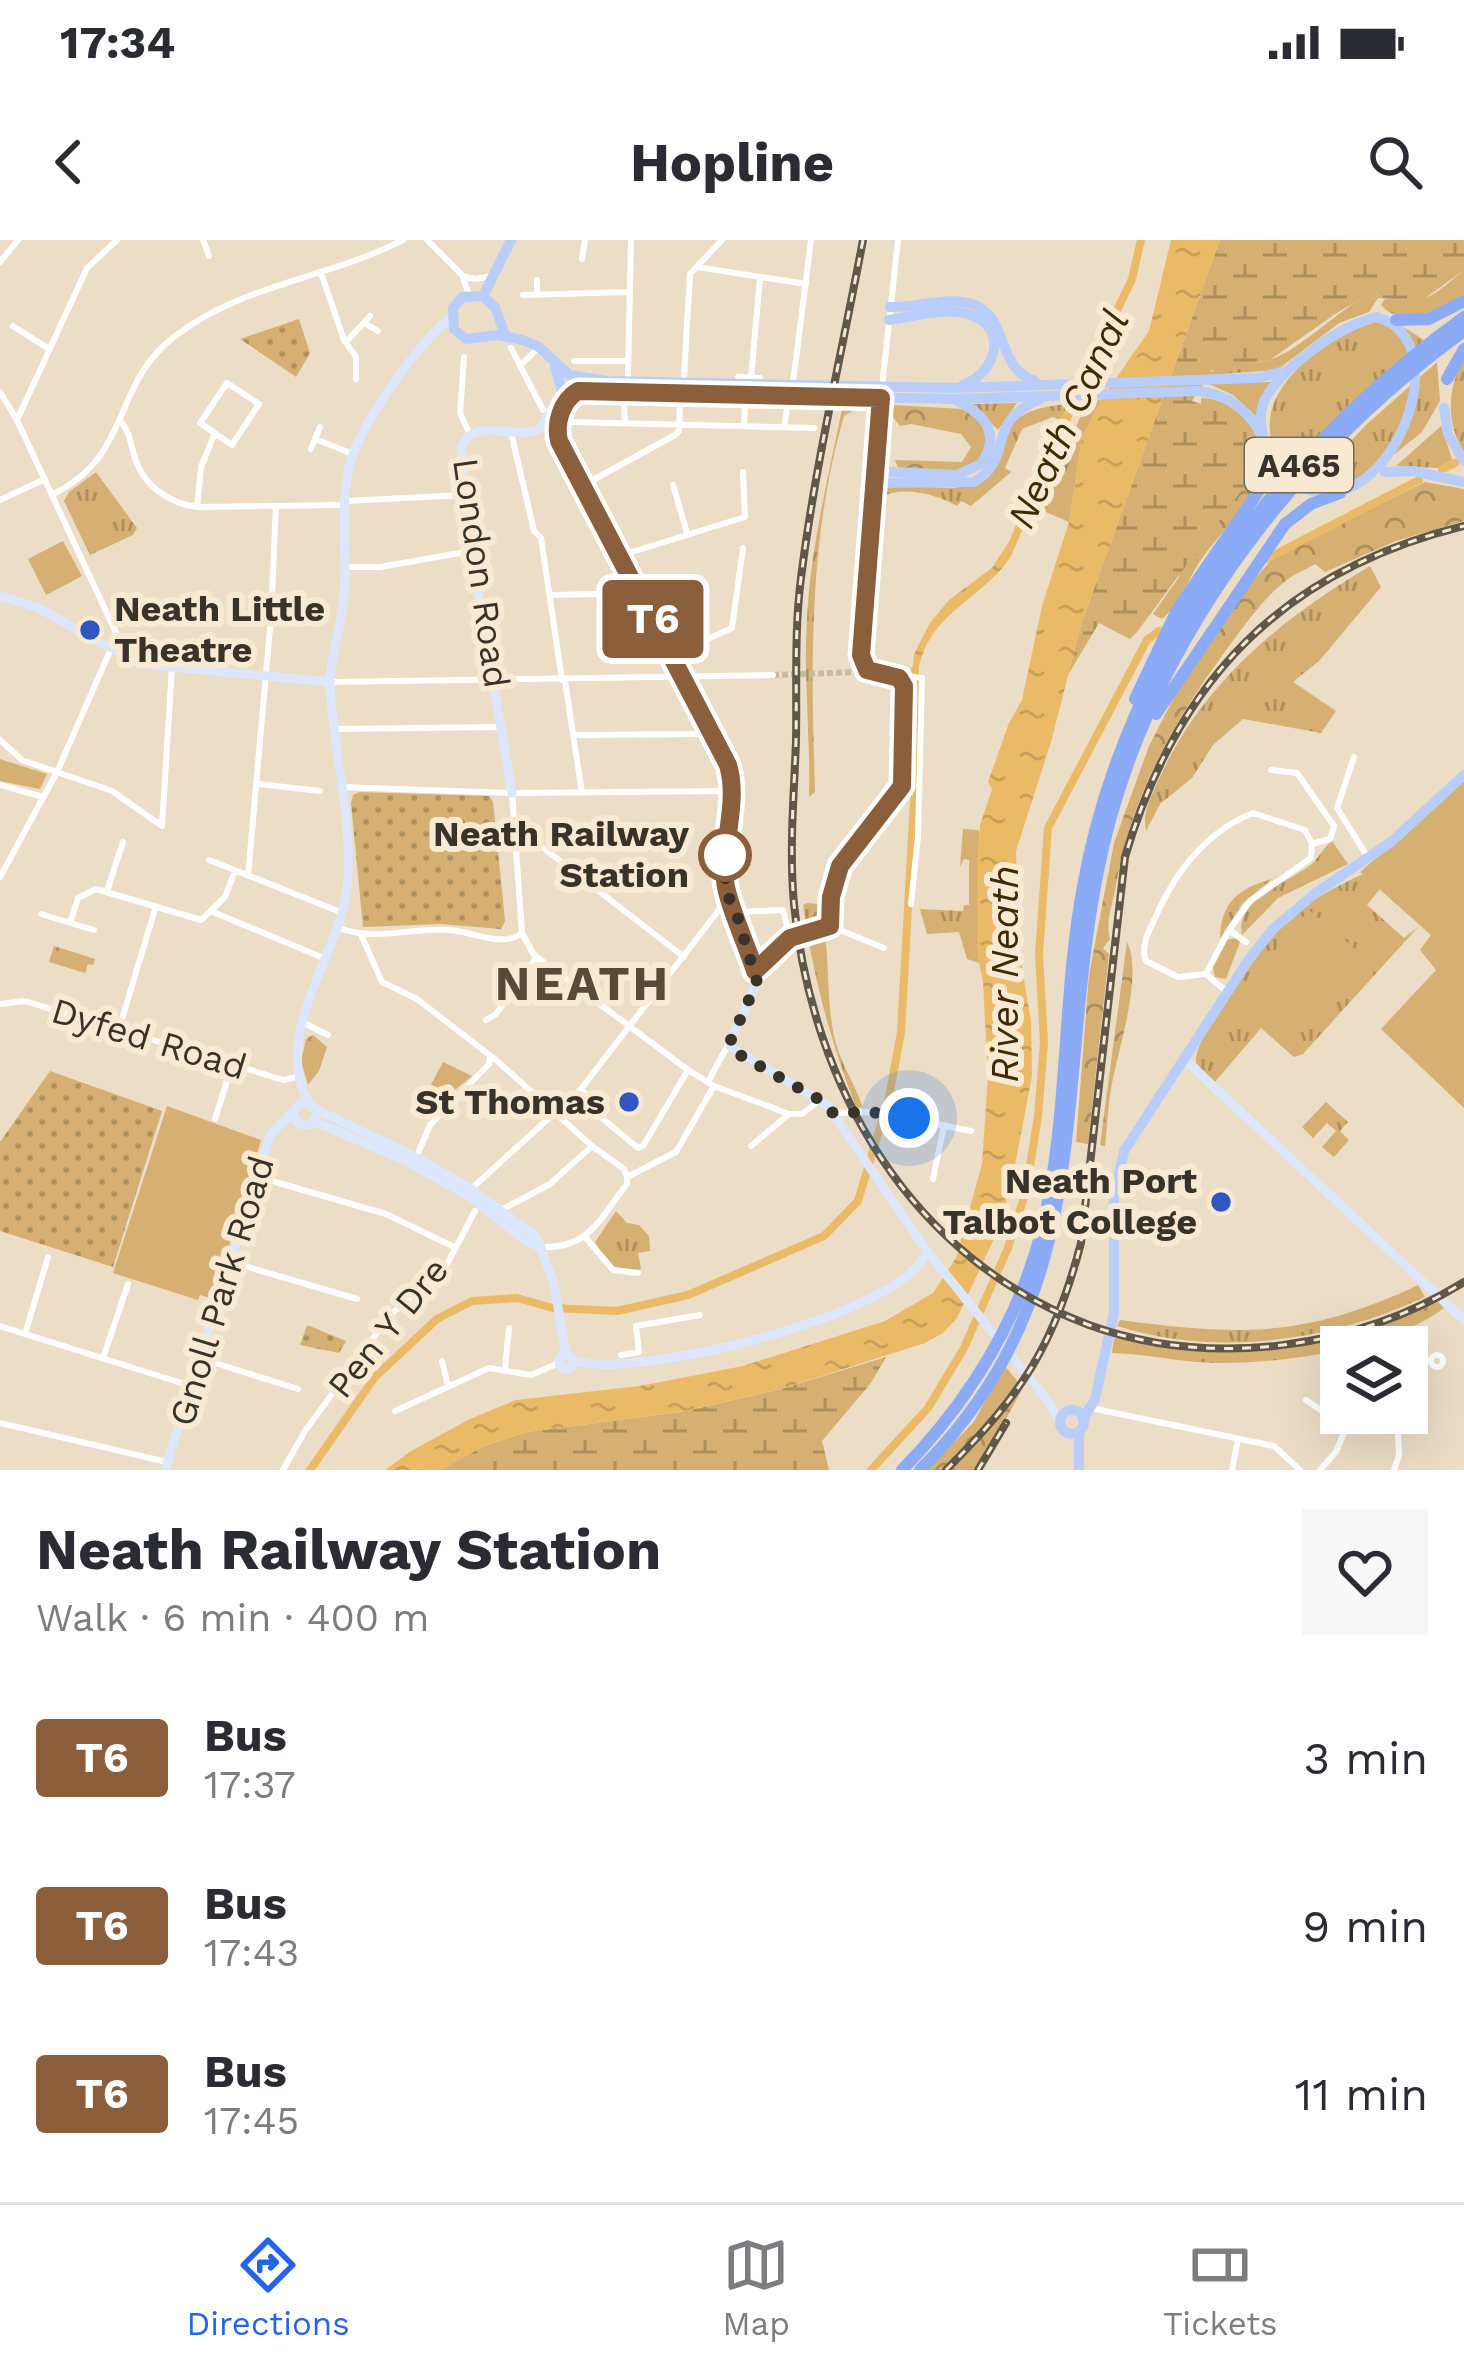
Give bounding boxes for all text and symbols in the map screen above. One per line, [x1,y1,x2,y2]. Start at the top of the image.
text: 17:34 [60,16,175,69]
icon: back [36,129,102,195]
icon: search [1362,129,1428,195]
text: Hopline [630,131,834,194]
water label: Neath Canal [998,303,1138,535]
road number: A465 [1245,438,1353,492]
street label: London Road [444,455,518,691]
line badge: T6 [599,580,707,658]
place label: Neath Little Theatre [114,588,325,671]
text: T6 [626,594,680,643]
marker: Neath Little Theatre [77,617,103,643]
place label: Neath Railway Station [433,813,690,896]
marker: Neath Railway Station [700,830,750,880]
water label: River Neath [982,865,1027,1083]
district label: NEATH [495,955,671,1012]
street label: Dyfed Road [47,989,251,1089]
place label: St Thomas [415,1081,605,1123]
your location [879,1088,939,1148]
marker: St Thomas [616,1089,642,1115]
street label: Gnoll Park Road [161,1151,283,1431]
place label: Neath Port Talbot College [943,1160,1197,1243]
marker: Neath Port Talbot College [1208,1189,1234,1215]
street label: Pen Y Dre [319,1250,457,1406]
map controls [1320,1326,1428,1434]
button: layers [1320,1326,1428,1434]
button: heart [1302,1509,1428,1635]
text: Neath Railway Station [36,1516,661,1583]
text: Walk · 6 min · 400 m [36,1595,430,1640]
text: Bus [204,1709,287,1762]
text: 3 min [1304,1732,1428,1785]
text: T6 [75,1733,129,1782]
text: 17:37 [204,1762,296,1807]
text: Bus [204,1877,287,1930]
text: 9 min [1302,1900,1428,1953]
text: T6 [75,1901,129,1950]
text: 17:43 [204,1930,299,1975]
text: Bus [204,2045,287,2098]
text: 11 min [1295,2068,1428,2121]
text: T6 [75,2069,129,2118]
text: 17:45 [204,2098,299,2143]
tab: Directions [187,2232,350,2343]
tab: Map [723,2232,790,2343]
tab: Tickets [1163,2232,1278,2343]

